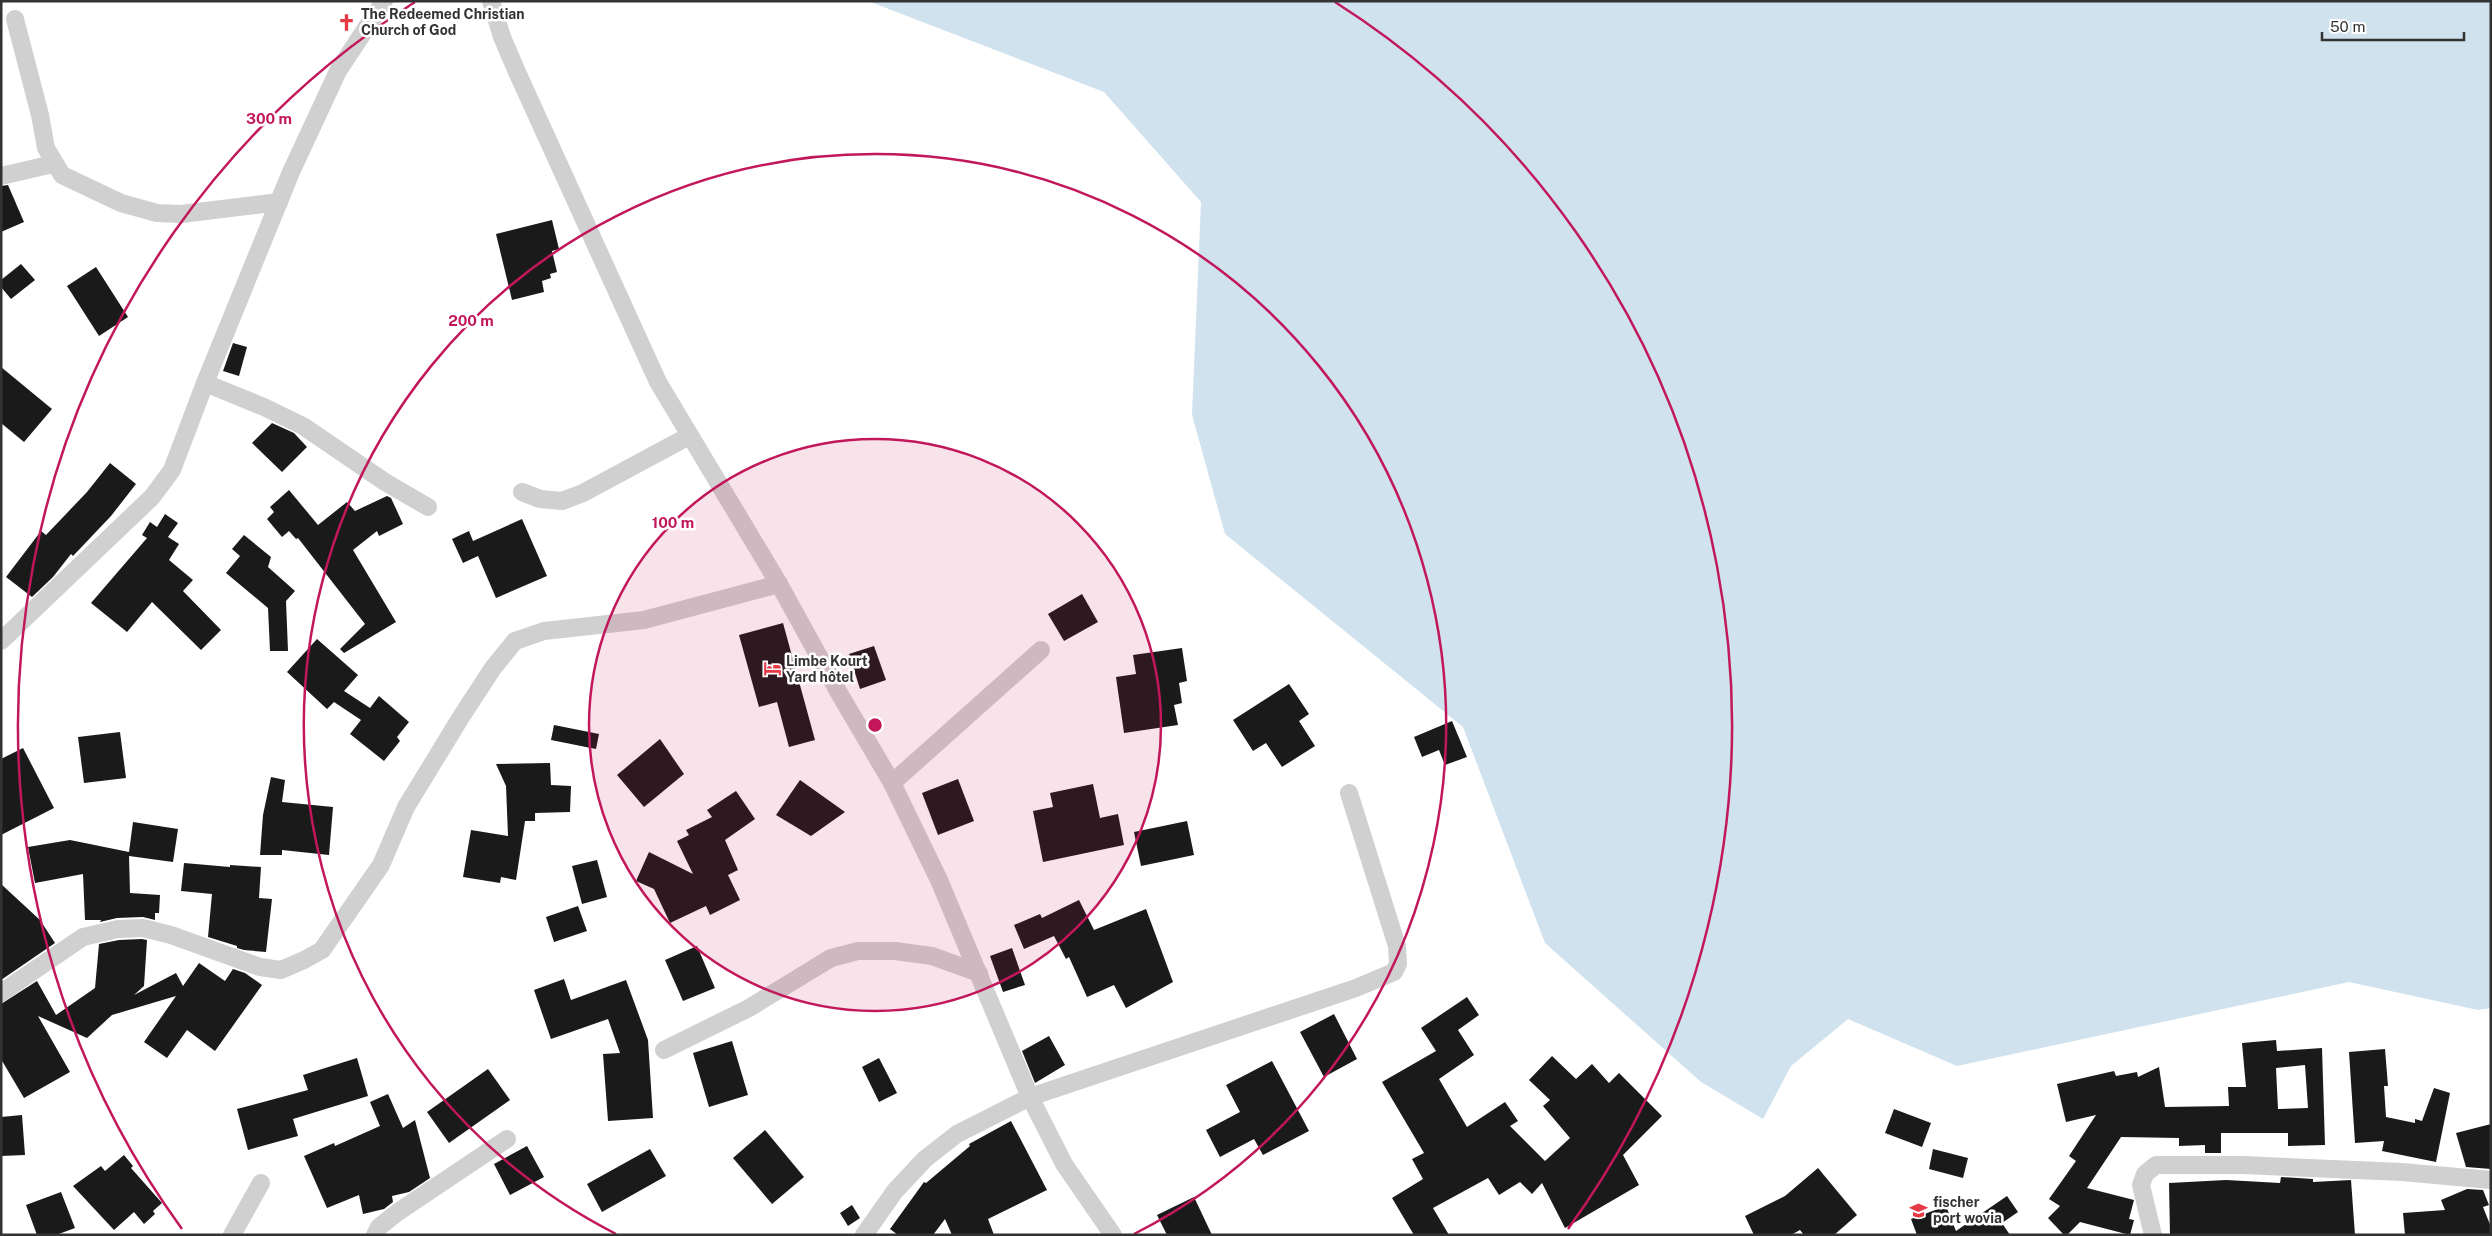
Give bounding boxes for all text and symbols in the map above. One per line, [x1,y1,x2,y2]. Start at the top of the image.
place label: The Redeemed Christian Church of God [361,6,525,38]
scale bar [2322,10,2464,42]
church icon: The Redeemed Christian Church of God [337,12,357,32]
text: 50 m [2330,18,2365,35]
text: 300 m [246,110,292,127]
text: 200 m [448,312,494,329]
text: 100 m [652,514,694,531]
place label: Limbe Kourt Yard hôtel [786,653,868,685]
hotel icon: Limbe Kourt Yard hôtel [762,659,782,679]
centre of rings [866,716,884,734]
place label: fischer port wovia [1933,1194,2002,1226]
school or university icon: fischer port wovia [1909,1200,1929,1220]

